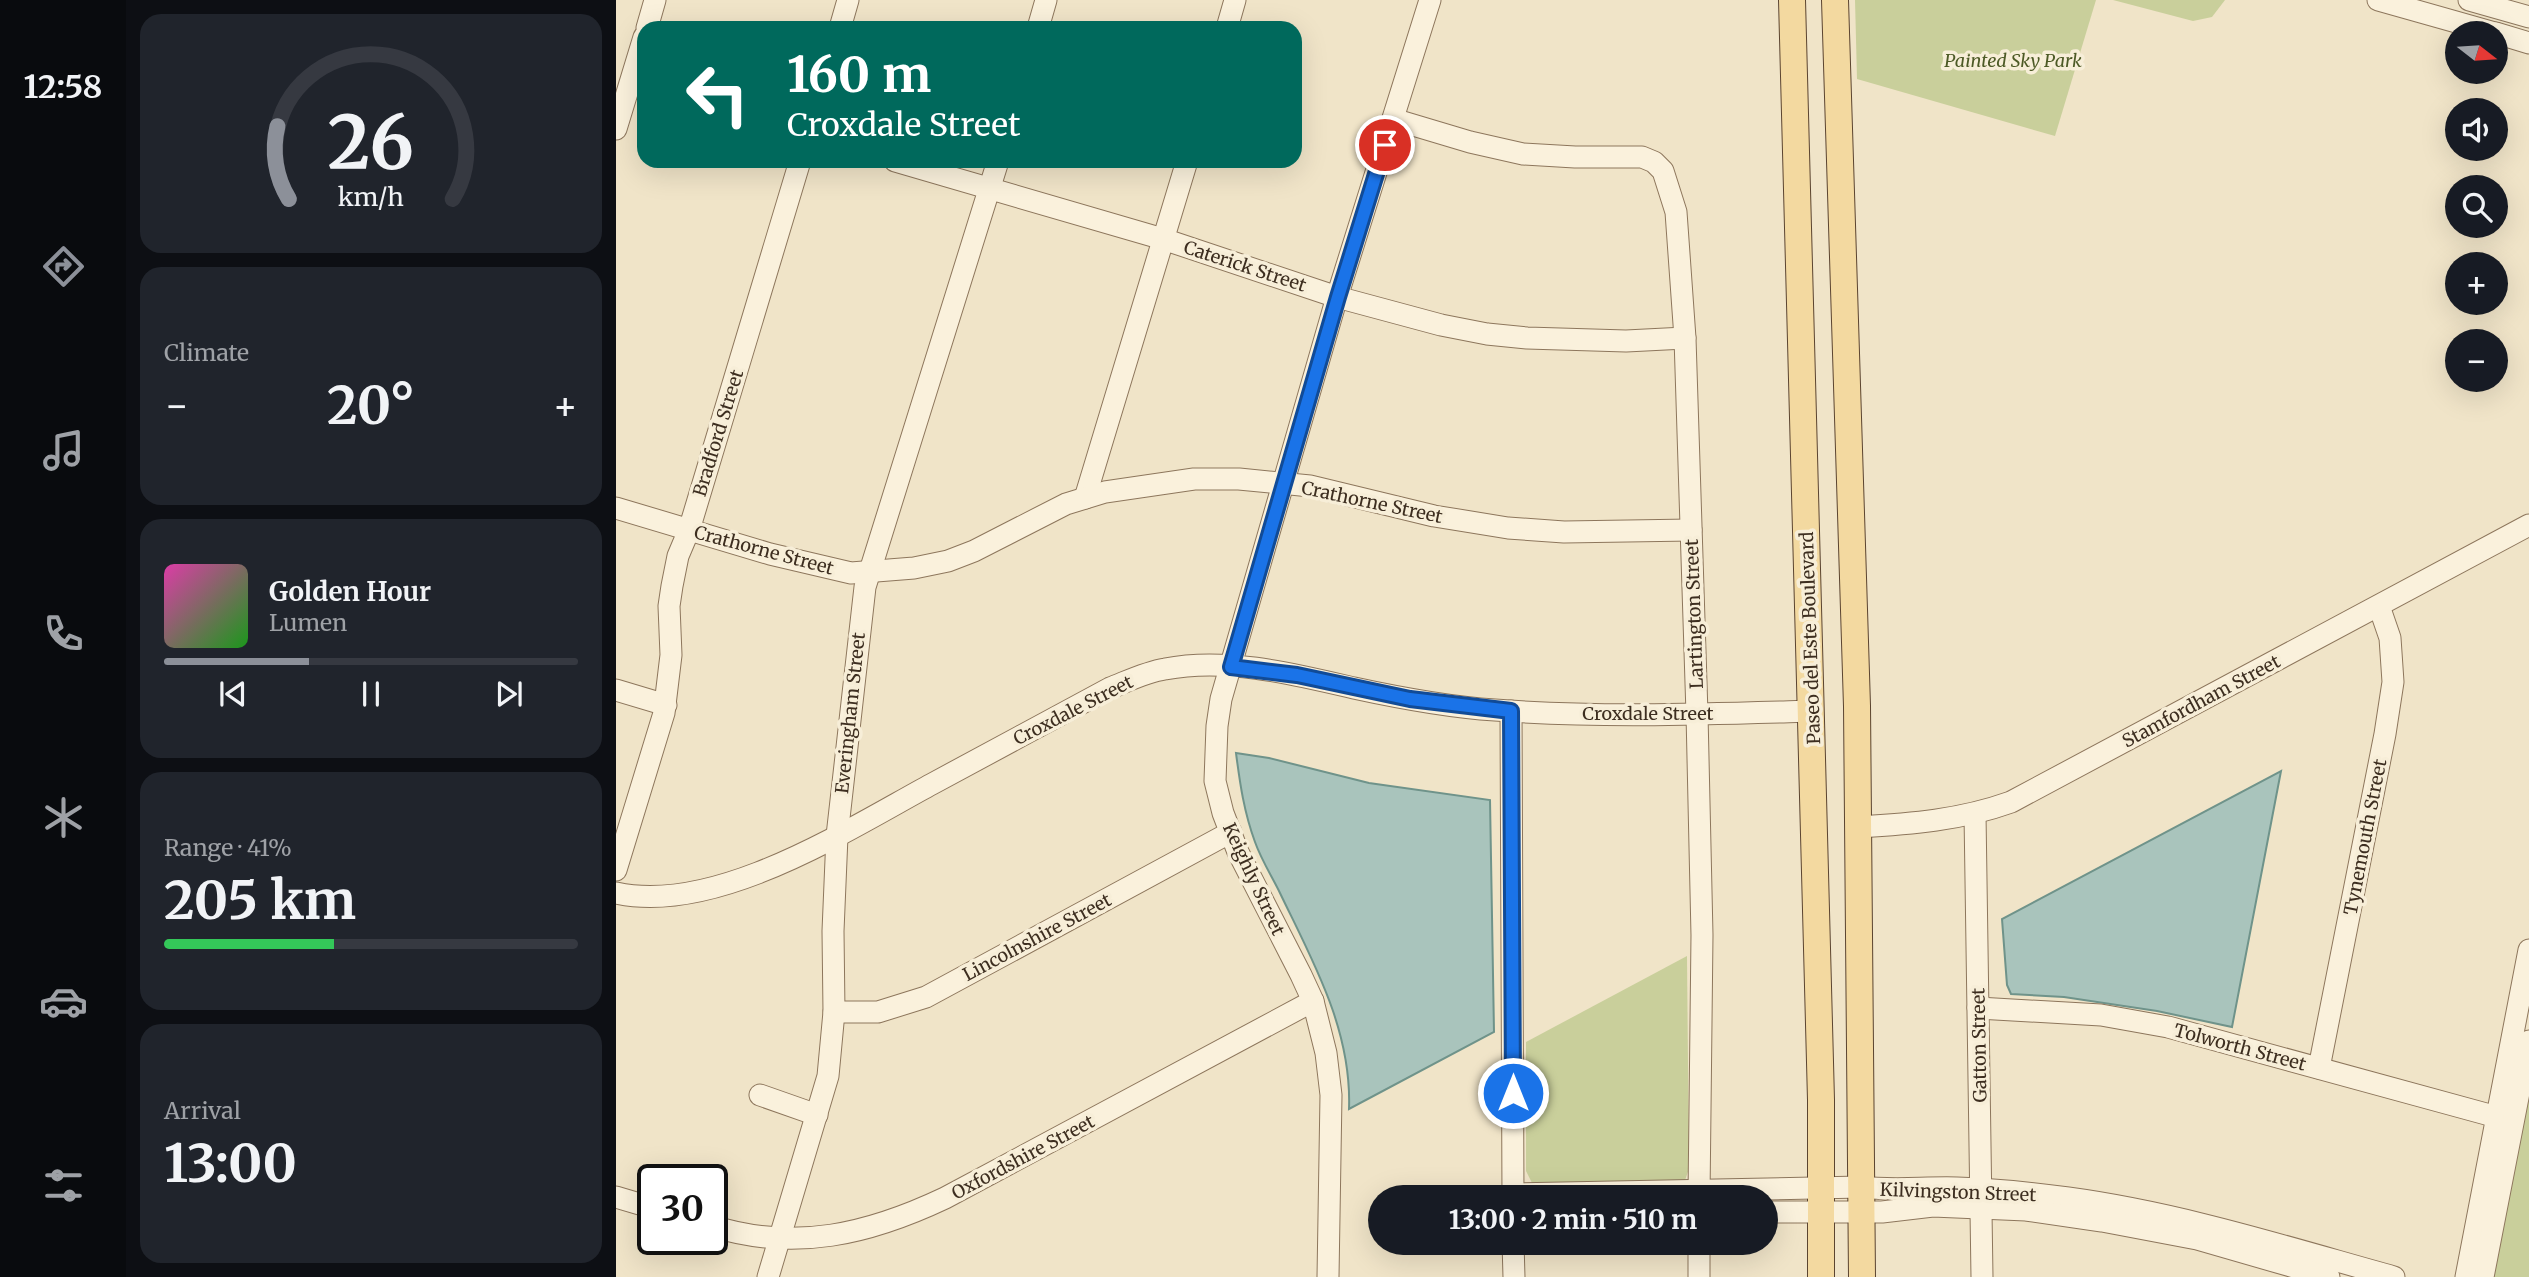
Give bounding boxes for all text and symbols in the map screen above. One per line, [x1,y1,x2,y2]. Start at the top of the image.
north arrow [2445,21,2508,84]
map controls [2445,21,2508,392]
text: 160 m [787,44,931,105]
icon: left [672,49,763,140]
park label: Painted Sky Park [1944,49,2082,72]
text: 12:58 [24,67,102,107]
text: 26 [328,98,414,190]
button: sound [2445,98,2508,161]
text: Croxdale Street [787,105,1020,145]
pin [1355,115,1415,175]
icon: arrive [1366,126,1404,164]
button: search [2445,175,2508,238]
text: km/h [338,181,404,213]
street label: Caterick Street [1181,235,1309,297]
icon: directions [39,242,88,291]
button: + [2445,252,2508,315]
button: − [2445,329,2508,392]
text: Climate [164,338,249,367]
street label: Bradford Street [688,367,748,499]
text: 20° [327,373,415,438]
text: − [164,382,189,429]
text: + [553,382,578,429]
icon: music [39,426,88,475]
street label: Crathorne Street [1299,476,1445,528]
street label: Crathorne Street [692,520,836,580]
street label: Paseo del Este Boulevard [1795,531,1825,745]
street label: Lartington Street [1680,539,1708,689]
text: Golden Hour [269,575,431,608]
text: Lumen [269,608,347,637]
icon: phone [39,609,88,658]
street label: Everingham Street [830,631,870,795]
street label: Stamfordham Street [2118,650,2284,752]
street label: Croxdale Street [1009,670,1137,750]
icon: previous [214,675,252,713]
icon: pause [352,675,390,713]
icon: next [490,675,528,713]
street label: Croxdale Street [1582,702,1714,725]
street label: Tynemouth Street [2339,757,2391,917]
icon: climate [39,793,88,842]
street label: Keighly Street [1218,819,1290,939]
text: Range · 41% [164,833,292,862]
text: 205 km [164,868,356,933]
street label: Lincolnshire Street [959,888,1115,986]
icon: car [39,977,88,1026]
street label: Gatton Street [1967,988,1991,1102]
street label: Tolworth Street [2171,1018,2309,1076]
position arrow [1476,1056,1550,1130]
text: Arrival [164,1096,241,1125]
street label: Oxfordshire Street [948,1110,1098,1204]
text: 13:00 [164,1131,297,1196]
icon: filters [39,1161,88,1210]
speed limit sign: 30 [637,1164,728,1255]
street label: Kilvingston Street [1879,1178,2037,1206]
text: 13:00 · 2 min · 510 m [1449,1203,1697,1236]

